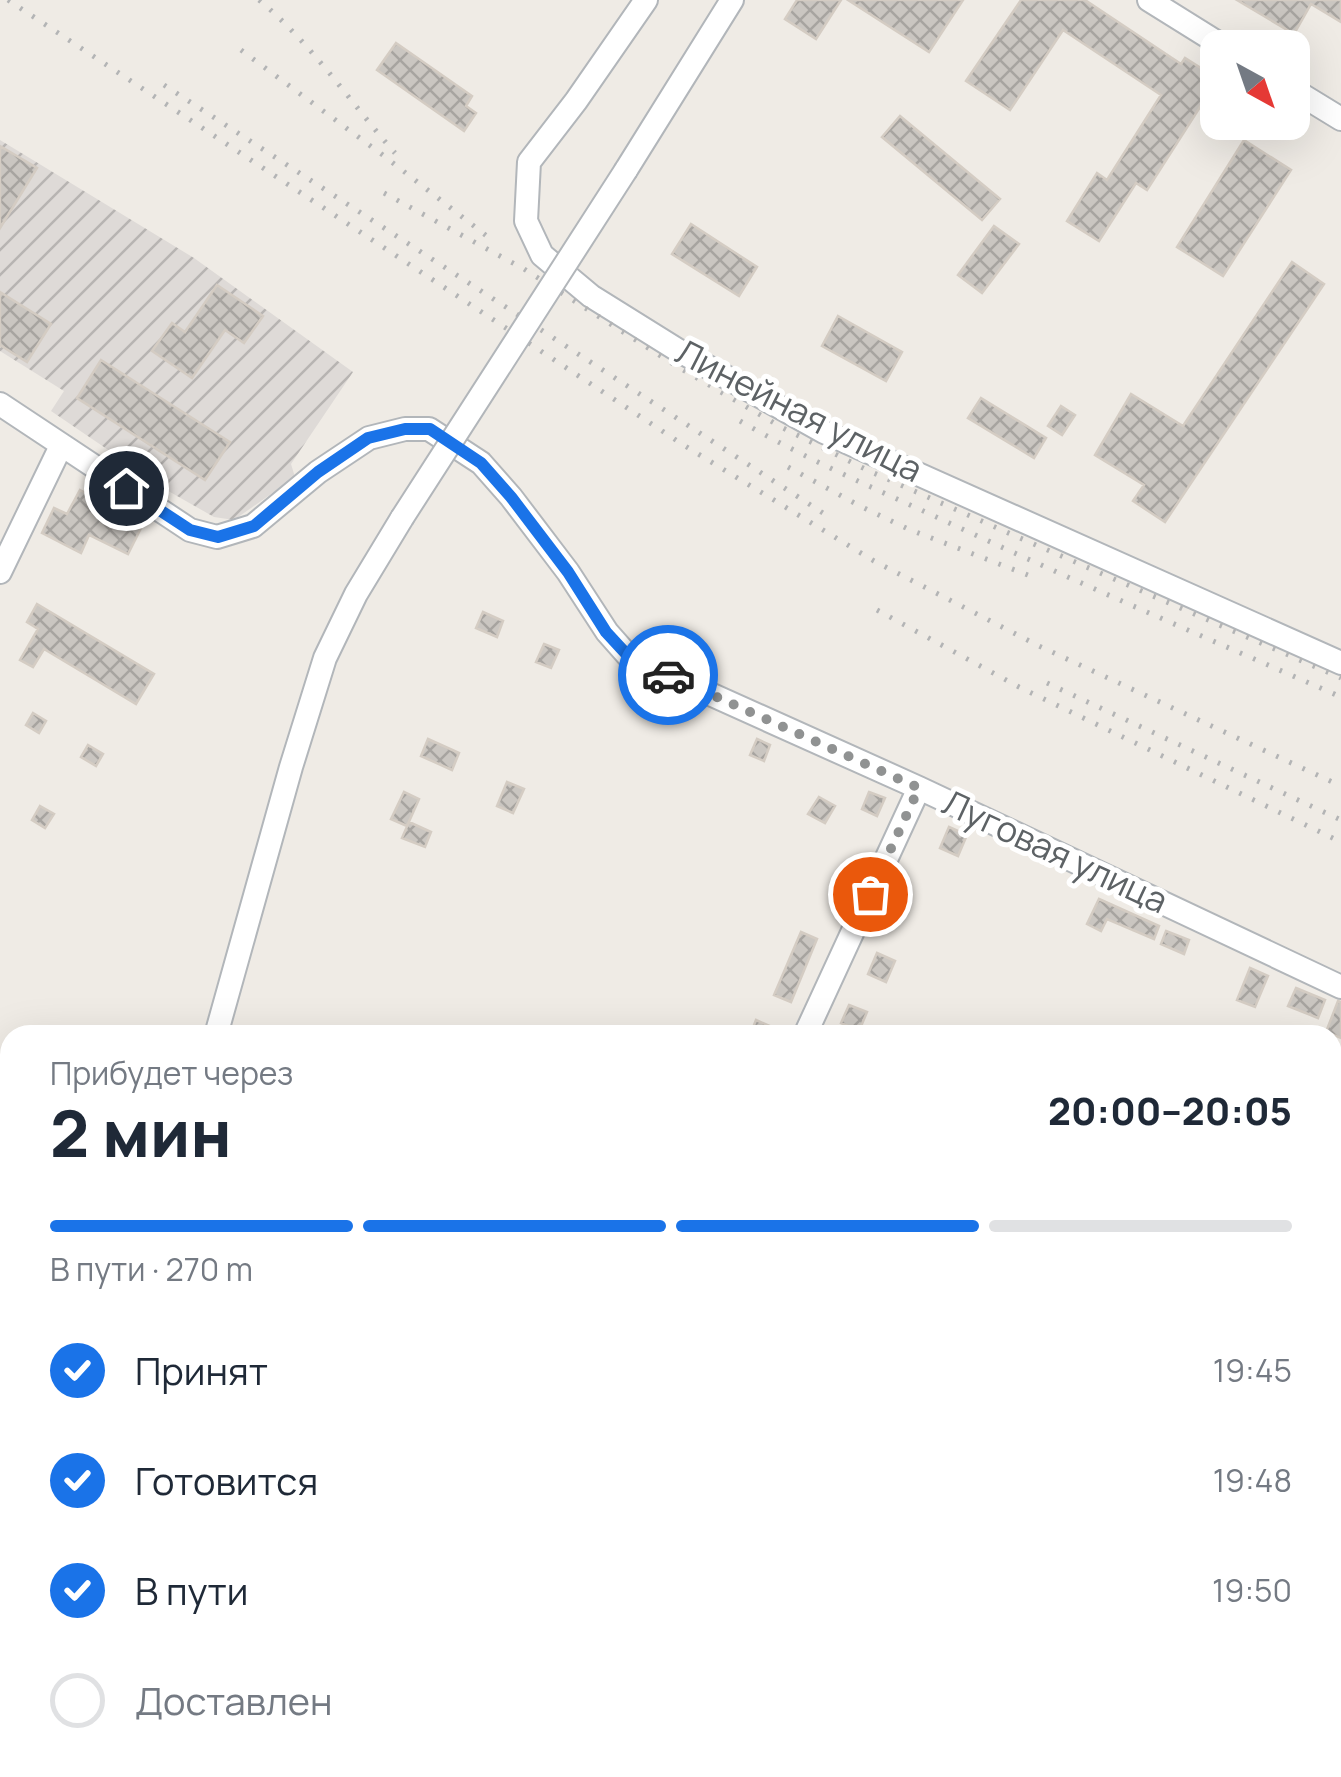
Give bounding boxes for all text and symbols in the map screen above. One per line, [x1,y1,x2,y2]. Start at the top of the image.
north arrow [1200,30,1310,140]
map controls [1200,30,1310,140]
street label: Линейная улица [668,327,931,493]
pin [84,446,169,531]
icon: home [99,461,154,516]
courier [618,625,718,725]
icon: car [641,648,696,703]
street label: Луговая улица [935,778,1176,924]
pin [828,852,913,937]
icon: bag [843,867,898,922]
text: Прибудет через [50,1051,293,1095]
text: 20:00–20:05 [1048,1084,1292,1136]
text: 2 мин [50,1088,232,1177]
text: В пути · 270 m [50,1247,253,1291]
icon: check [50,1343,105,1398]
text: Принят [135,1344,268,1396]
text: 19:45 [1213,1348,1292,1392]
icon: check [50,1453,105,1508]
text: Готовится [135,1454,318,1506]
text: 19:48 [1213,1458,1292,1502]
icon: check [50,1563,105,1618]
text: В пути [135,1564,248,1616]
text: 19:50 [1212,1568,1292,1612]
text: Доставлен [135,1674,333,1726]

